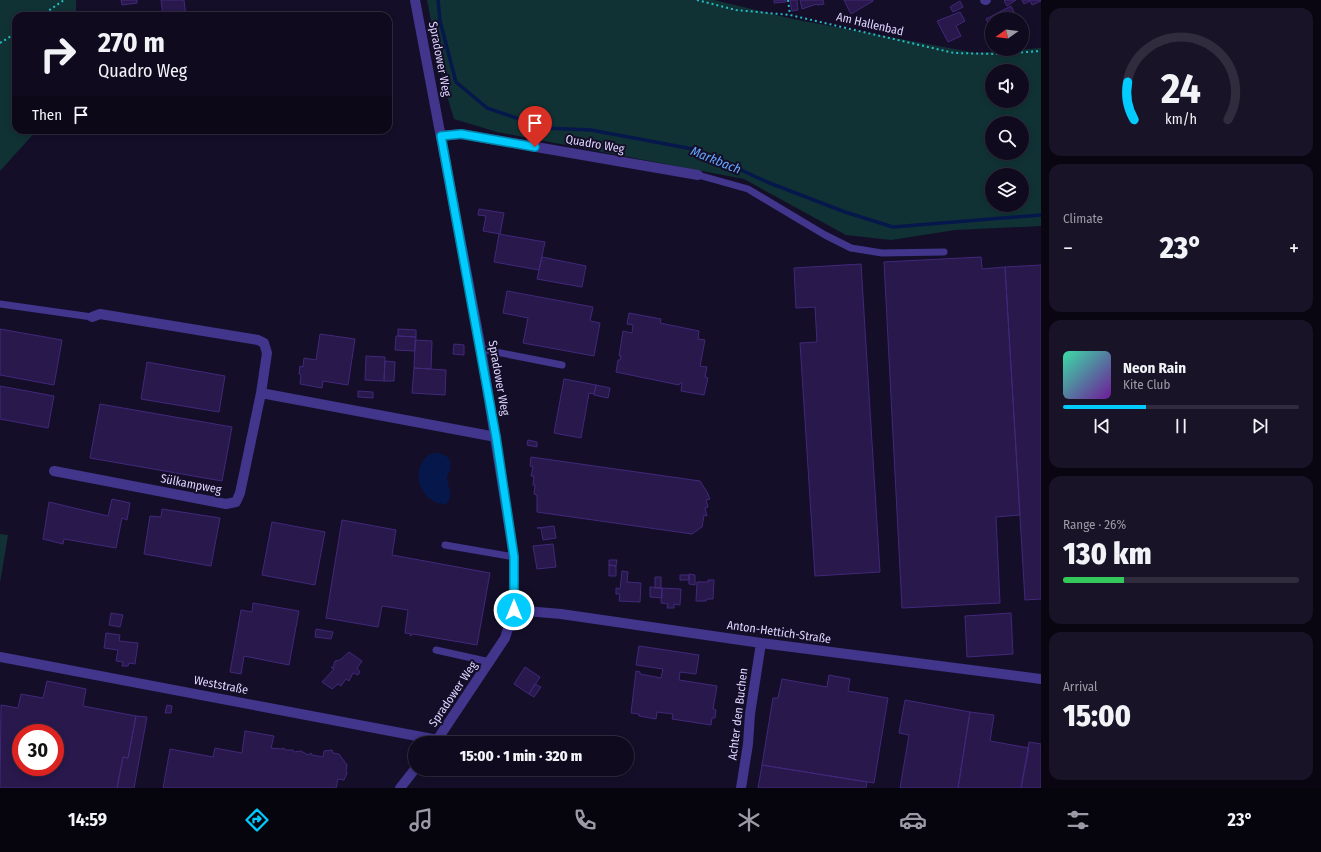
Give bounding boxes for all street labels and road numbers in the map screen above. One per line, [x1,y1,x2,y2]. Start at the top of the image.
street label: Am Hallenbad [835,9,905,39]
street label: Spradower Weg [426,20,454,98]
street label: Quadro Weg [564,132,626,156]
street label: Spradower Weg [486,339,513,417]
street label: Sülkampweg [159,471,223,497]
street label: Anton-Hettich-Straße [726,618,832,646]
street label: Spradower Weg [426,658,480,729]
street label: Achter den Buchen [725,667,751,761]
street label: Weststraße [193,673,249,697]

